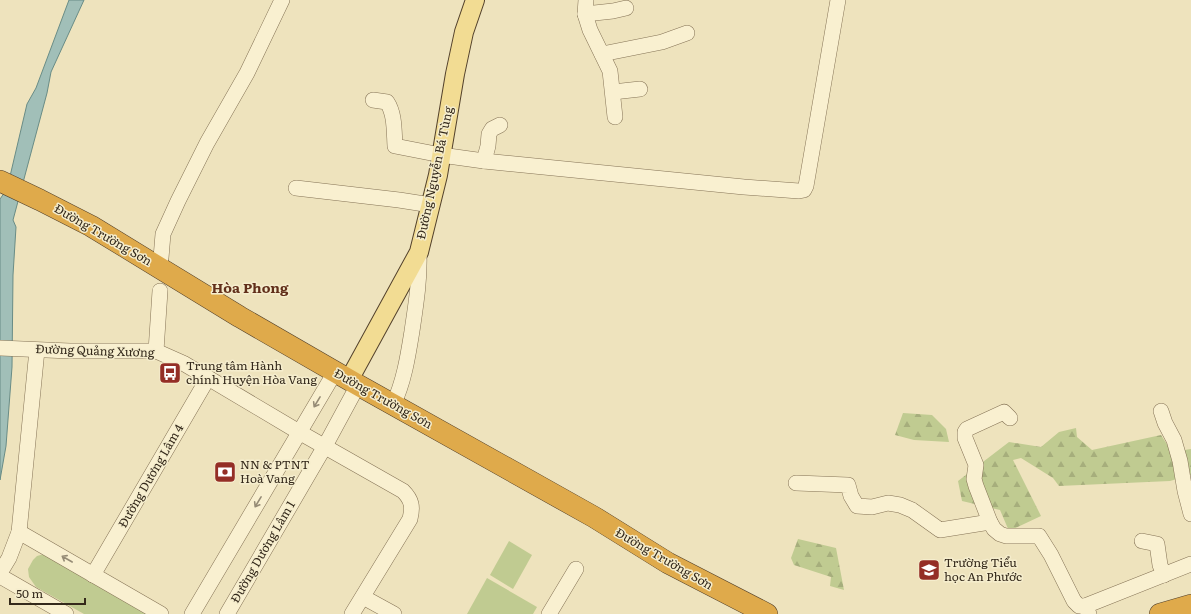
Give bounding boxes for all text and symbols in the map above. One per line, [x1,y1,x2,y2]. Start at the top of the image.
street label: Đường Nguyễn Bá Tùng [411,104,457,241]
street label: Đường Trường Sơn [51,199,156,269]
district label: Hòa Phong [212,277,289,297]
street label: Đường Quảng Xương [35,339,155,361]
place label: Trung tâm Hành chính Huyện Hòa Vang [186,356,317,388]
bus stop icon: Trung tâm Hành chính Huyện Hòa Vang [157,360,183,386]
street label: Đường Trường Sơn [331,364,436,433]
one-way arrow [313,396,321,407]
street label: Đường Dương Lâm 4 [113,420,187,531]
place label: NN & PTNT Hoà Vang [240,455,310,487]
bank icon: NN & PTNT Hoà Vang [212,459,238,485]
one-way arrow [253,496,261,508]
street label: Đường Dương Lâm 1 [225,497,299,606]
street label: Đường Trường Sơn [612,523,717,593]
place label: Trường Tiểu học An Phước [944,553,1022,585]
one-way arrow [61,555,73,563]
school or university icon: Trường Tiểu học An Phước [916,557,942,583]
scale bar [10,580,85,606]
text: 50 m [16,584,43,602]

